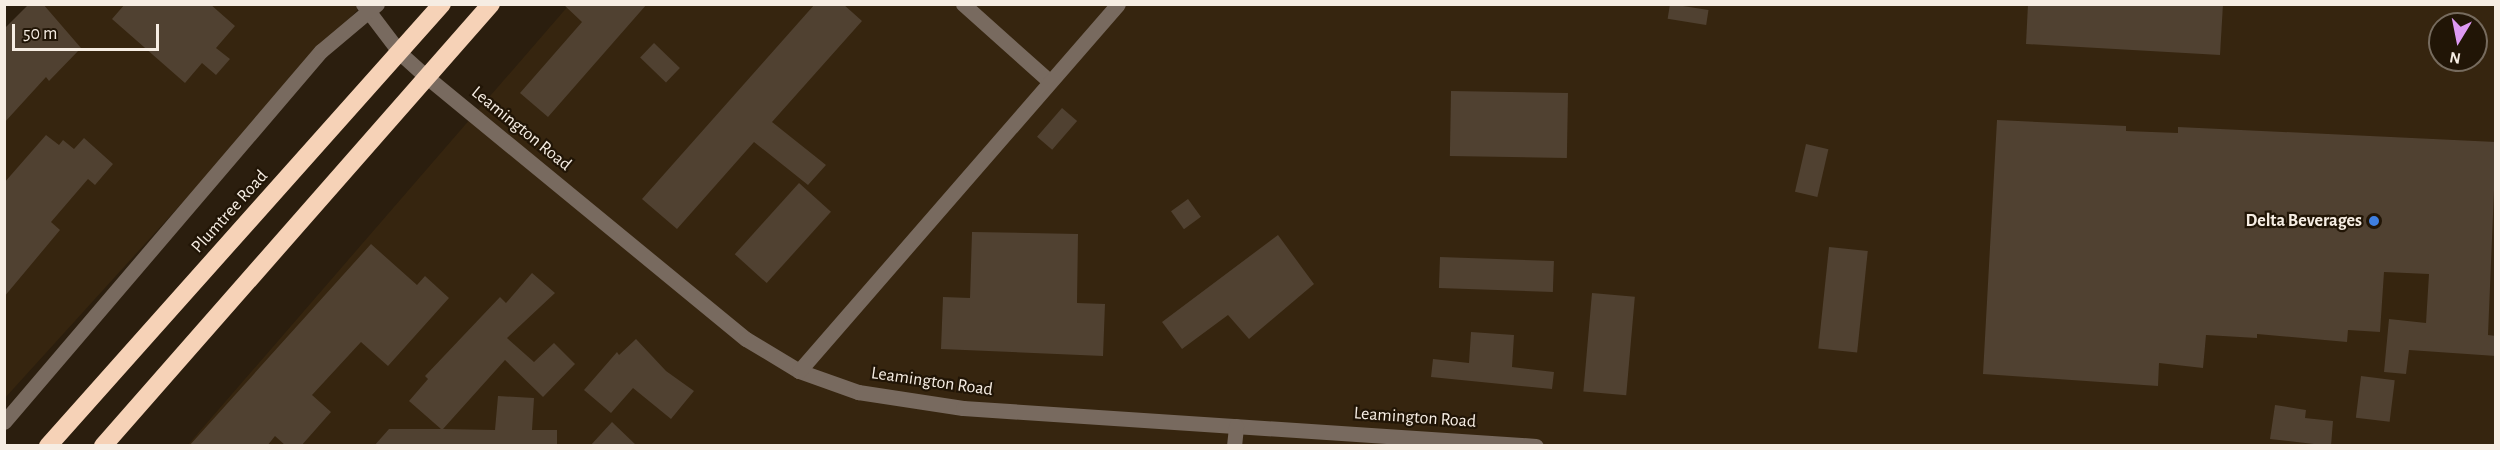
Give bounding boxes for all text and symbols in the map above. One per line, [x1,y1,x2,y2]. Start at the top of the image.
scale bar [15,12,162,50]
north arrow [2428,12,2488,72]
text: 50 m [23,25,57,43]
text: N [2448,49,2462,67]
street label: Leamington Road [467,82,575,176]
street label: Plumtree Road [187,166,273,258]
place label: Delta Beverages [2245,210,2362,232]
marker: Delta Beverages [2367,214,2381,228]
street label: Leamington Road [870,363,994,401]
street label: Leamington Road [1353,403,1477,433]

